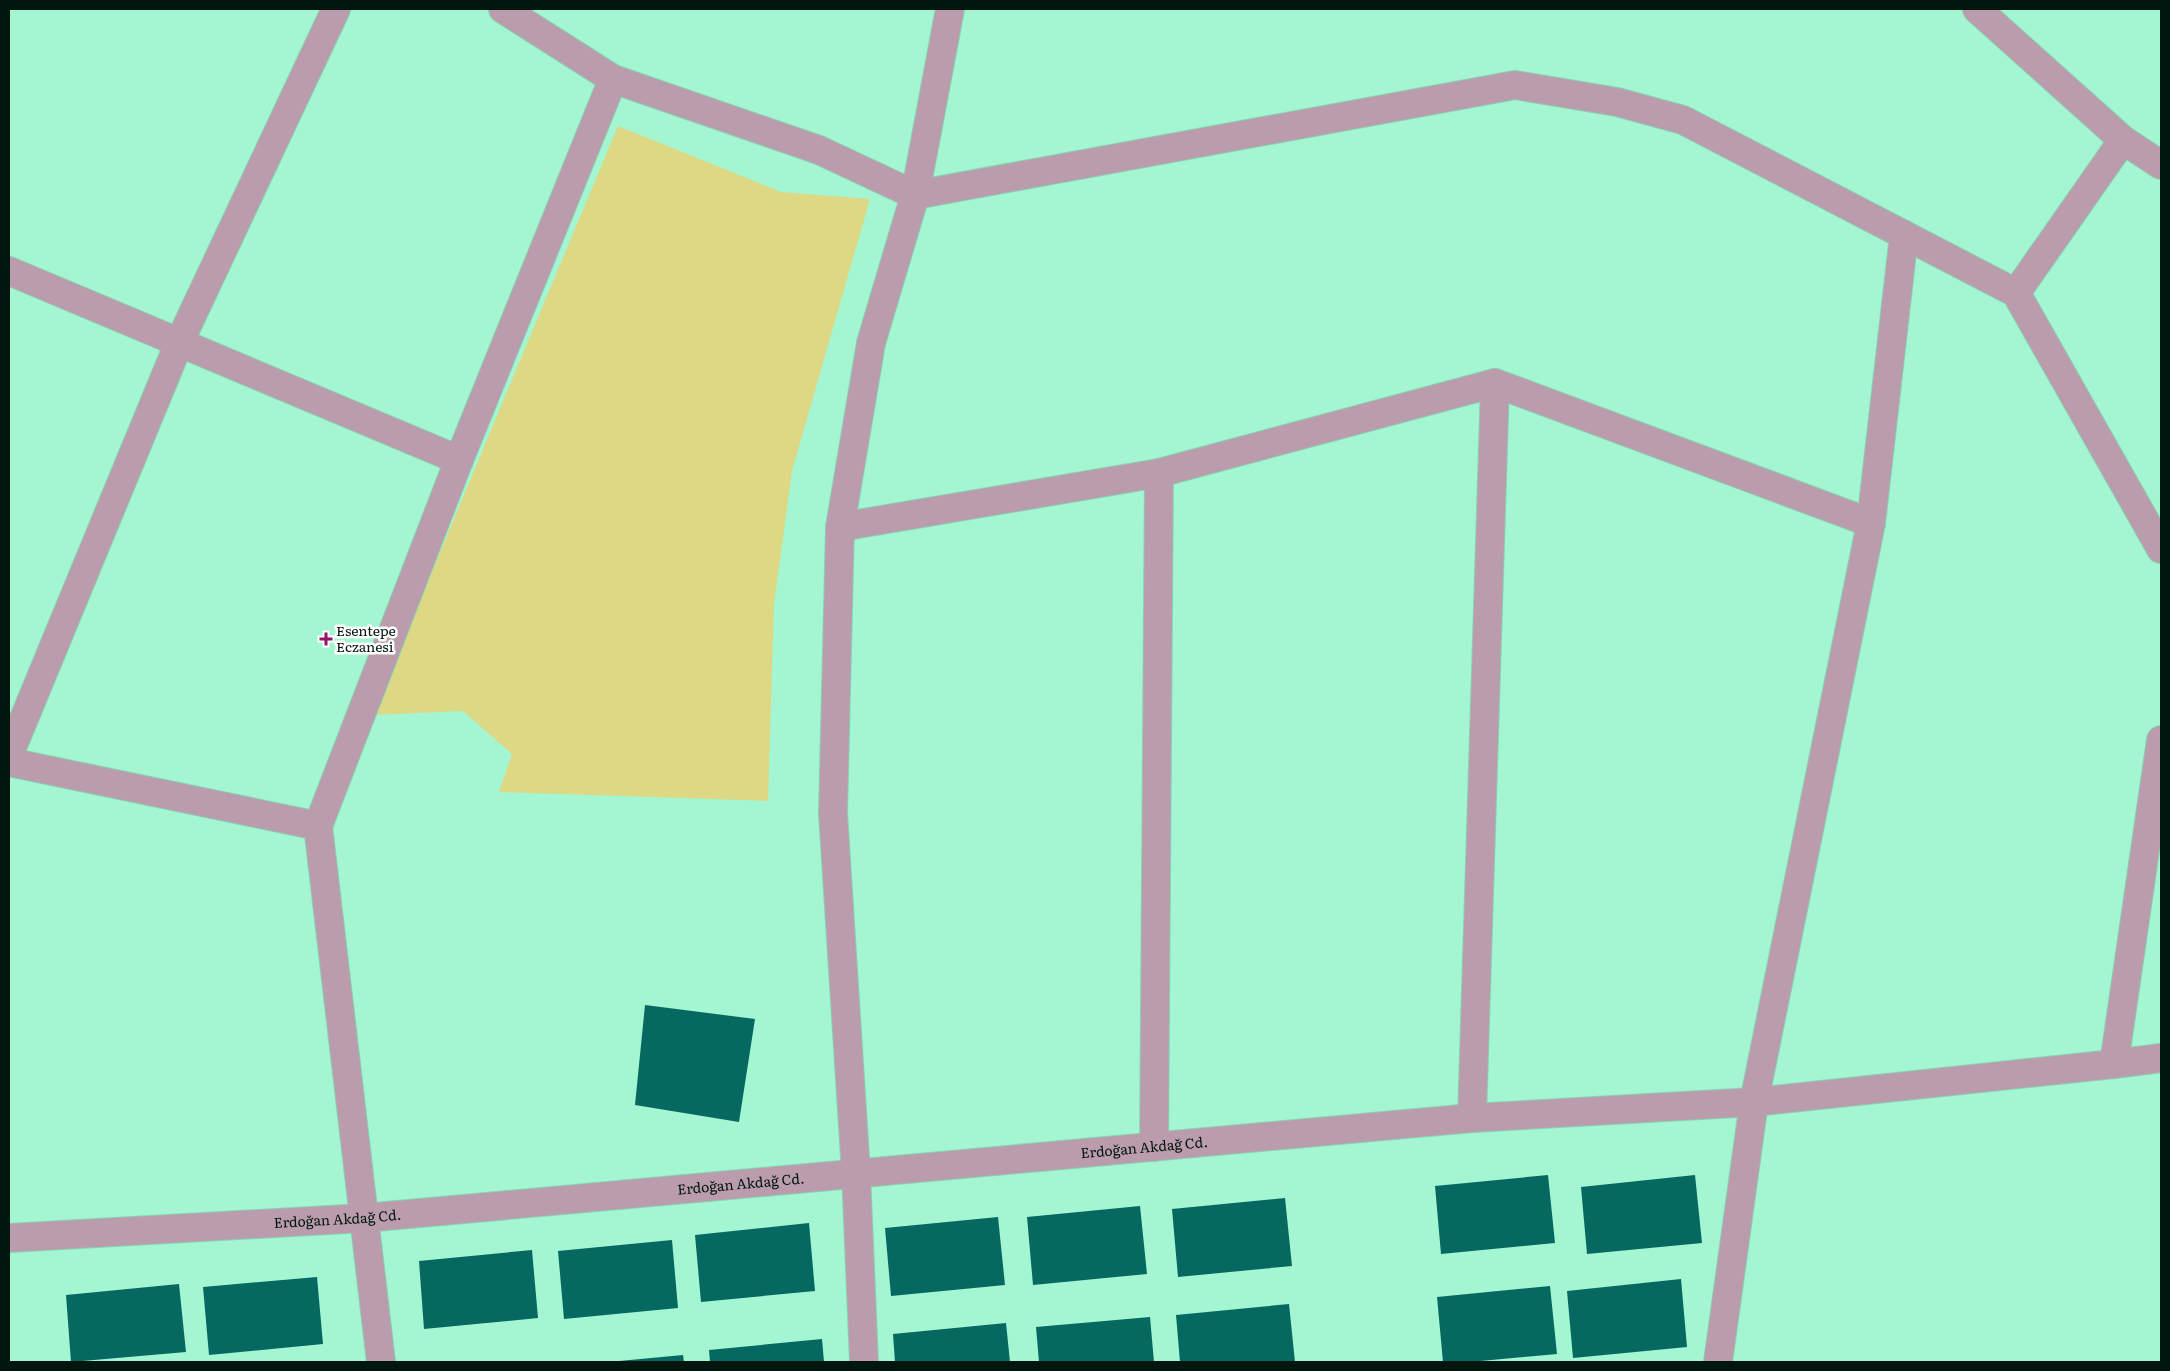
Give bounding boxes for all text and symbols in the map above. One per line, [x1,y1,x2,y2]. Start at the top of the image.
place label: Esentepe Eczanesi [336,620,396,656]
marker: Esentepe Eczanesi [320,633,332,645]
street label: Erdoğan Akdağ Cd. [1080,1131,1209,1162]
street label: Erdoğan Akdağ Cd. [676,1167,805,1199]
street label: Erdoğan Akdağ Cd. [273,1204,402,1232]

